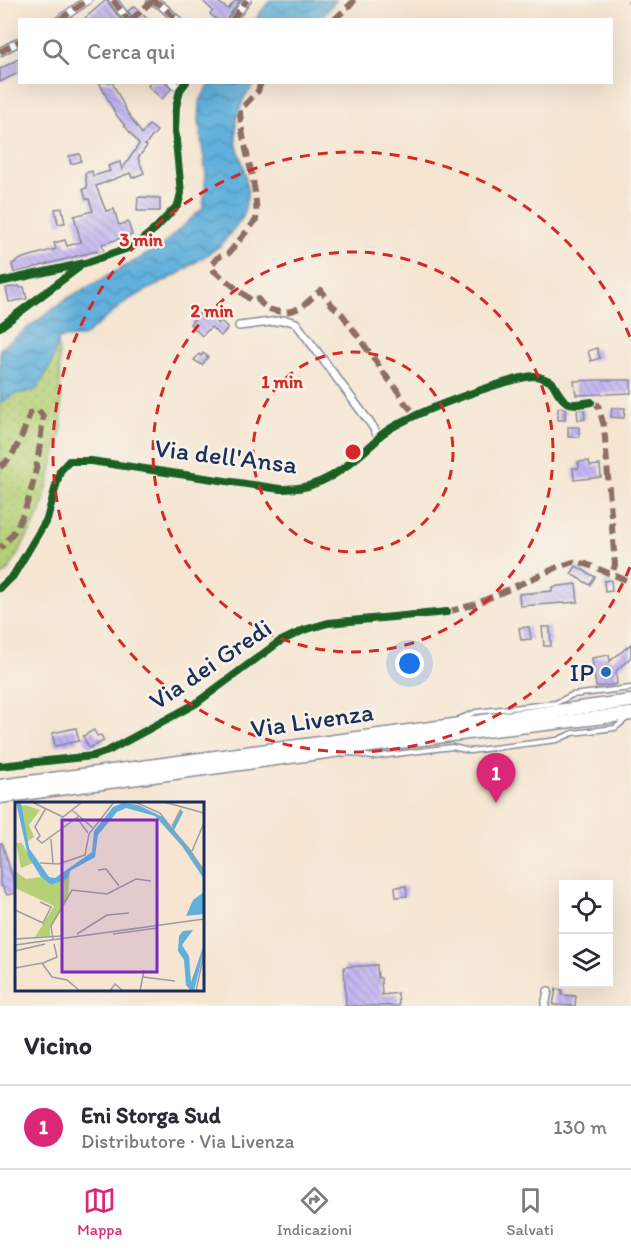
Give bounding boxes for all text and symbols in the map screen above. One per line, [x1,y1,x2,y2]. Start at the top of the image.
search box [18,18,613,84]
icon: search [39,35,72,68]
text: Cerca qui [87,38,175,65]
text: 3 min [119,229,163,251]
text: 2 min [191,300,234,322]
text: 1 min [261,371,303,393]
street label: Via dell'Ansa [153,431,300,481]
centre of rings [343,442,363,462]
street label: Via dei Gredi [143,611,277,717]
your location [395,649,424,678]
place label: IP [569,656,594,688]
marker: IP [599,665,613,679]
street label: Via Livenza [249,696,376,744]
pin: 1 [476,754,516,803]
inset map [15,802,204,991]
map controls [559,880,613,988]
button: locate [559,880,613,934]
button: layers [559,934,613,988]
text: Vicino [24,1029,92,1061]
text: Eni Storga Sud [81,1102,221,1129]
text: 1 [39,1115,48,1139]
text: 130 m [553,1115,607,1139]
text: Distributore · Via Livenza [81,1129,294,1153]
tab: Mappa [77,1184,122,1239]
tab: Indicazioni [277,1184,352,1239]
tab: Salvati [507,1184,554,1239]

